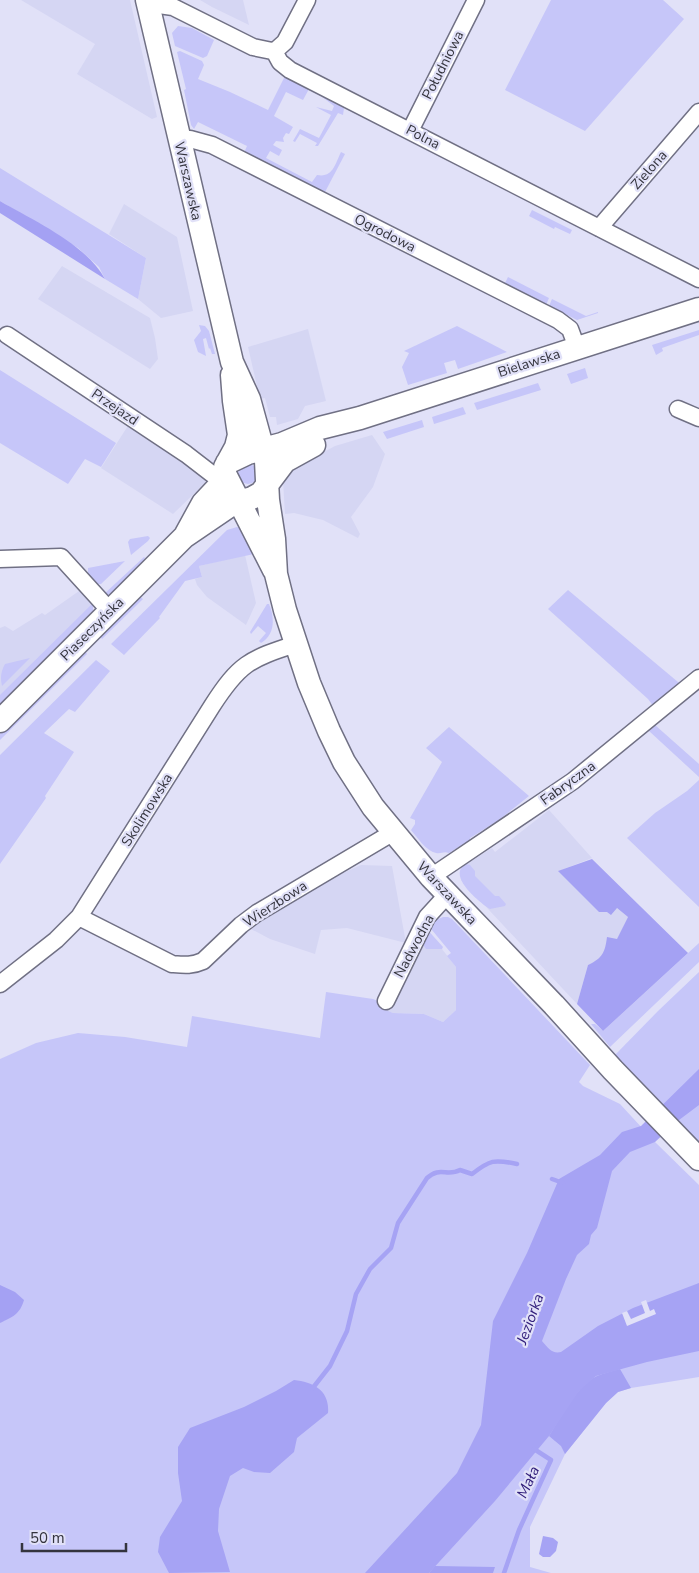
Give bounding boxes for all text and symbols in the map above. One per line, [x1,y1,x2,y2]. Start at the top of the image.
street label: Południowa [418,28,468,102]
street label: Polna [403,120,443,154]
street label: Warszawska [170,140,206,222]
street label: Zielona [627,146,671,194]
street label: Ogrodowa [351,209,419,257]
street label: Bielawska [495,344,563,382]
street label: Przejazd [88,384,142,430]
street label: Piaseczyńska [56,593,128,665]
street label: Fabryczna [537,757,599,809]
street label: Skolimowska [117,770,177,850]
street label: Warszawska [413,857,481,929]
street label: Wierzbowa [239,876,311,932]
street label: Nadwodna [389,911,439,981]
water label: Jeziorka [511,1291,548,1348]
water label: Mała [512,1463,544,1501]
scale bar [22,1520,126,1552]
text: 50 m [30,1528,65,1548]

